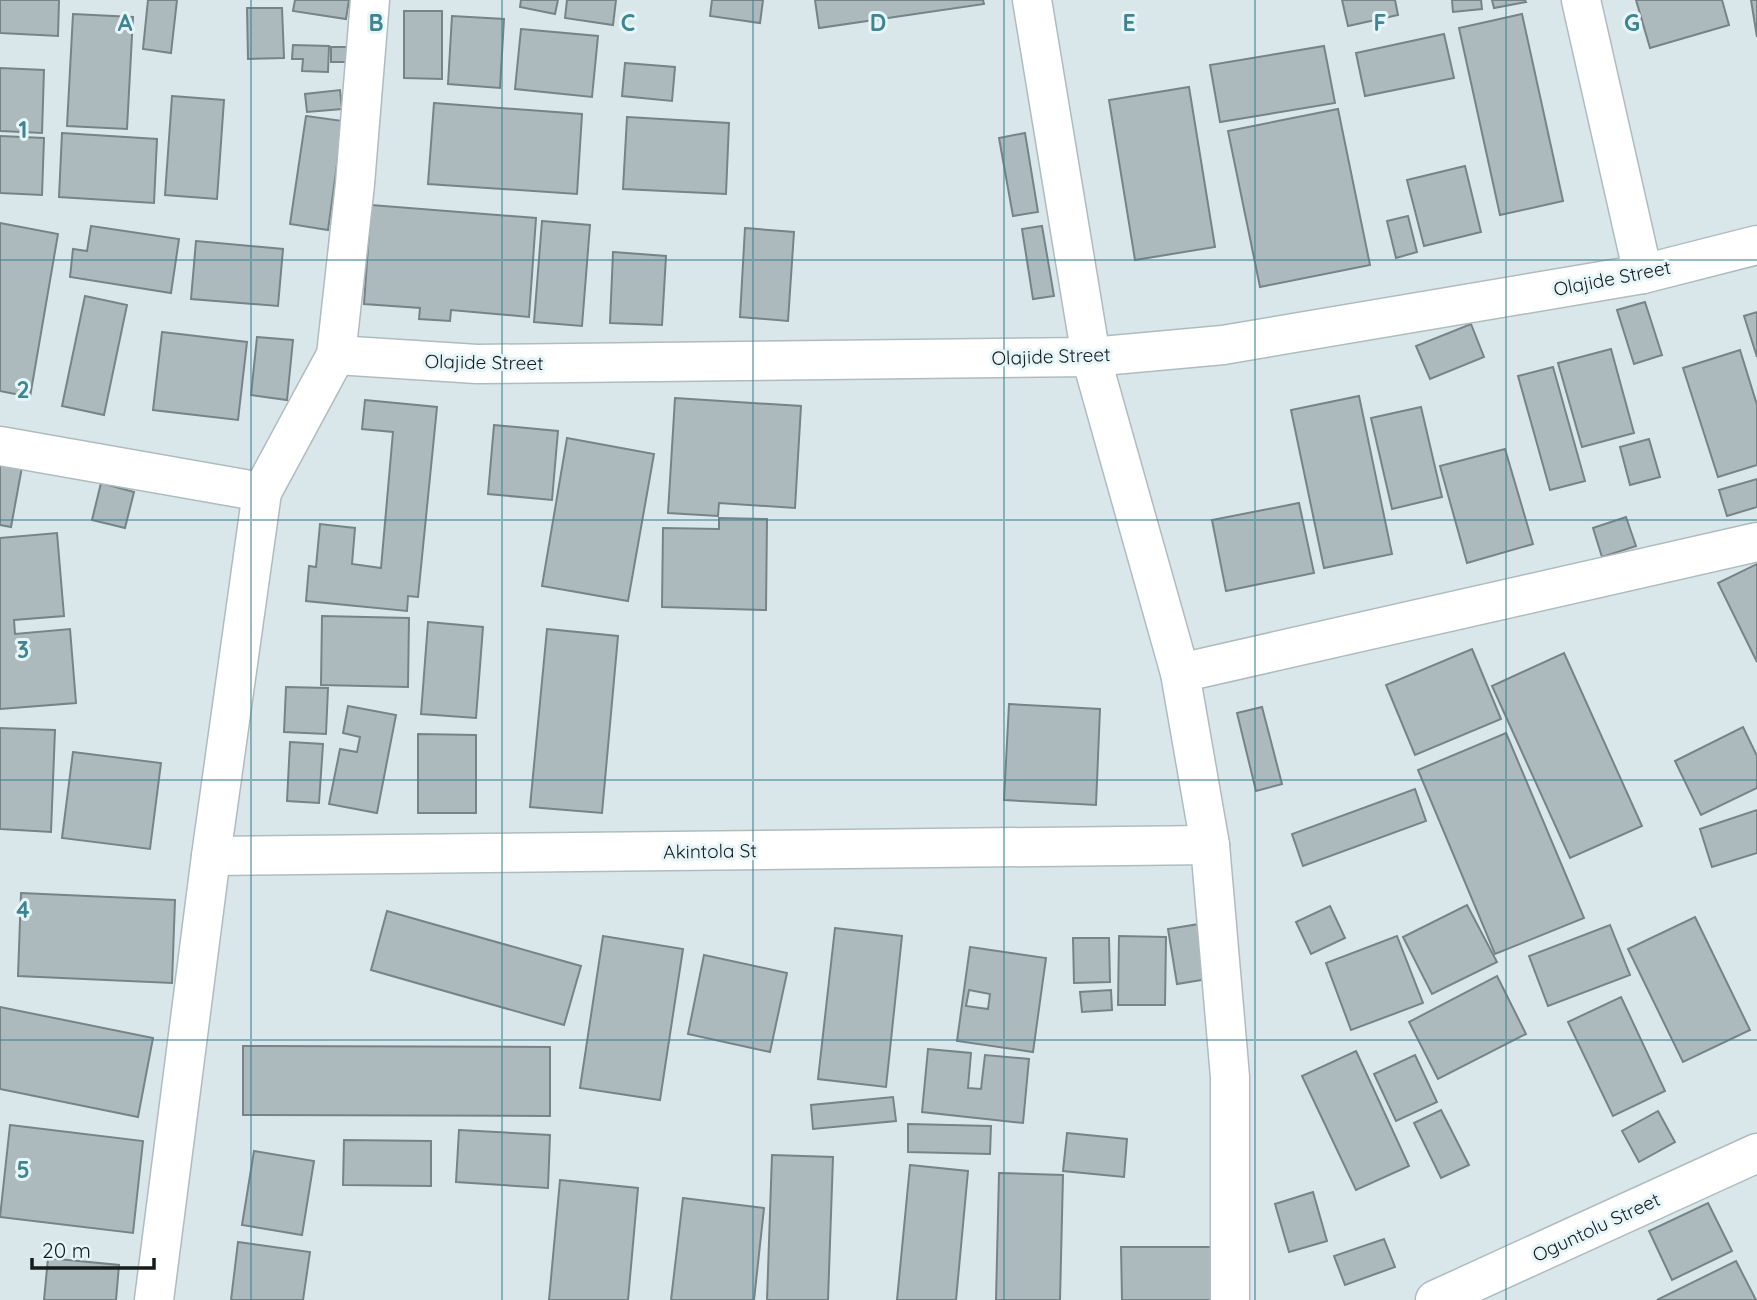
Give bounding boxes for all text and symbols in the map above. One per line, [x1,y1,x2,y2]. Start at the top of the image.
text: A [118,8,133,37]
text: B [368,8,384,37]
text: C [621,8,635,37]
text: D [870,8,886,37]
text: E [1122,8,1136,37]
text: F [1374,8,1386,37]
text: G [1624,8,1640,37]
text: 1 [19,115,27,144]
street label: Olajide Street [1551,255,1673,301]
street label: Olajide Street [991,342,1111,370]
street label: Olajide Street [424,349,544,375]
text: 2 [16,375,30,404]
text: 3 [17,635,29,664]
street label: Akintola St [663,838,757,864]
text: 4 [16,895,30,924]
text: 5 [16,1155,30,1184]
street label: Oguntolu Street [1528,1187,1664,1267]
scale bar [32,1226,154,1270]
text: 20 m [42,1237,91,1263]

